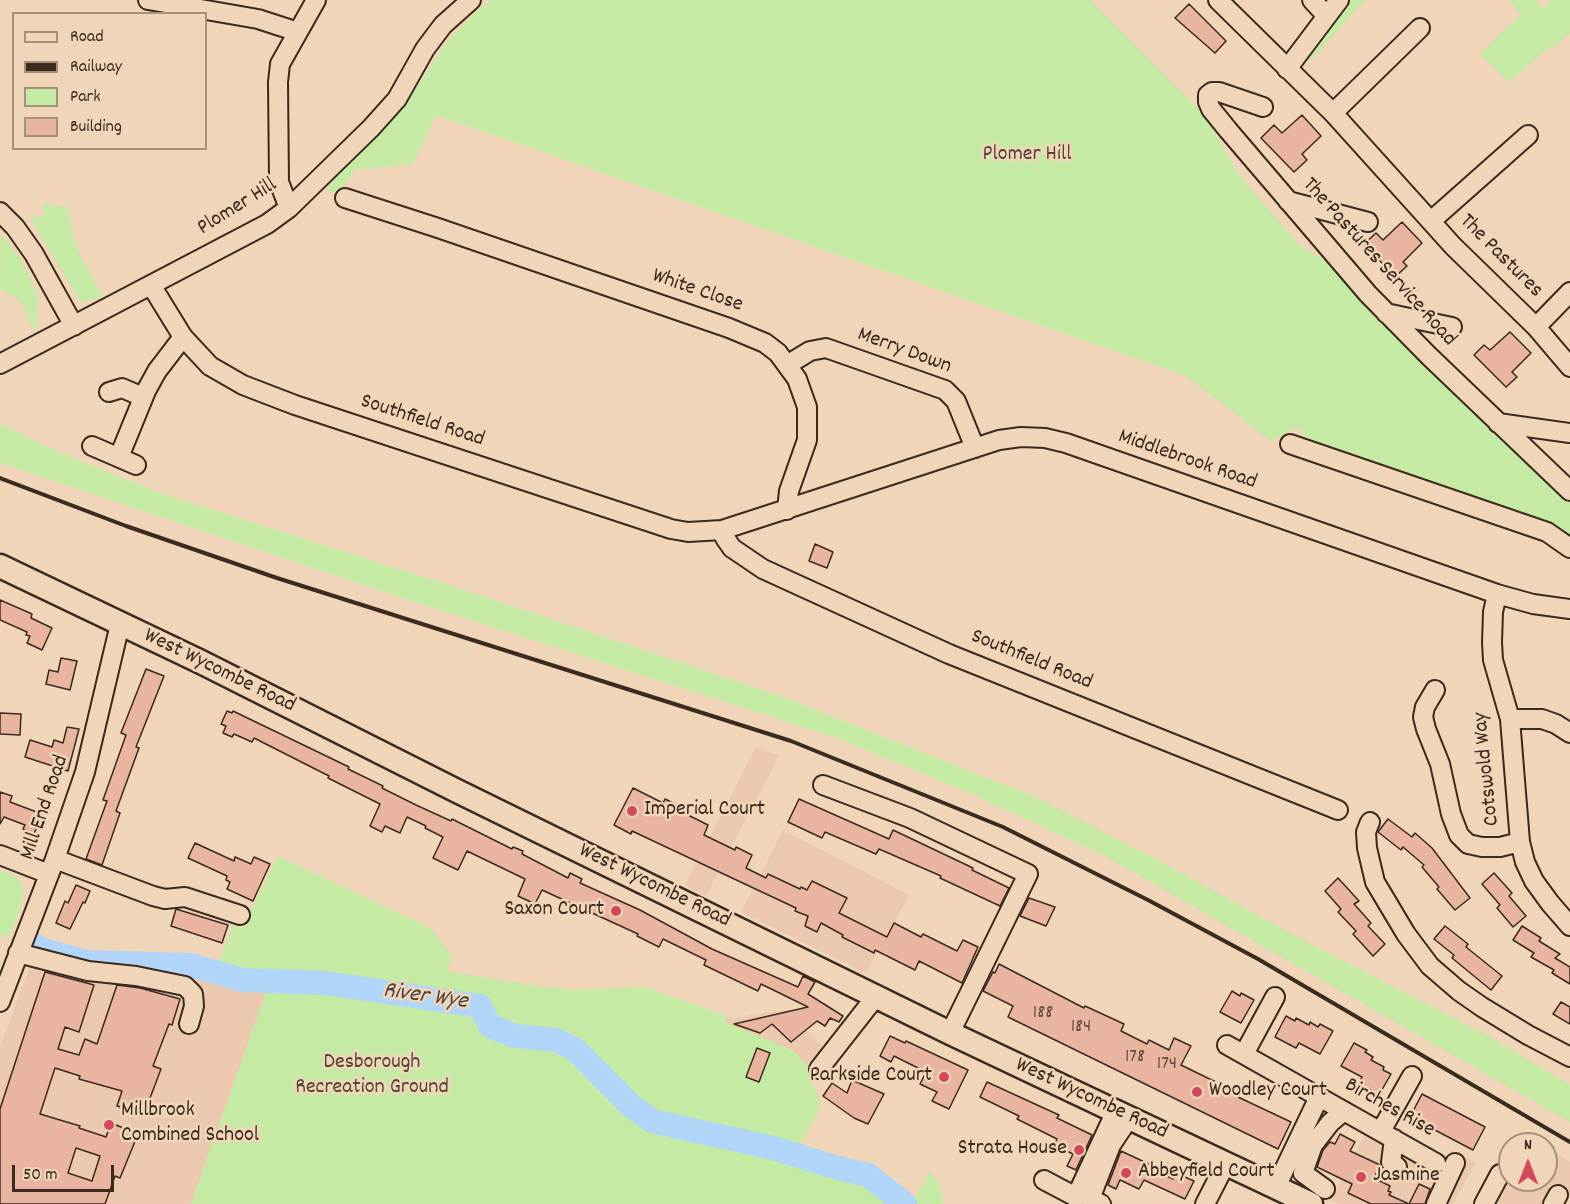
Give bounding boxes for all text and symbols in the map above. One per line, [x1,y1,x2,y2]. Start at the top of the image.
legend [12,12,207,150]
text: Road [70,25,104,50]
text: Railway [70,55,122,80]
text: Park [70,85,101,110]
text: Building [70,115,122,140]
park label: Plomer Hill [983,143,1071,169]
street label: Plomer Hill [193,173,283,243]
street label: The Pastures Service Road [1295,173,1461,353]
street label: The Pastures [1453,210,1547,304]
street label: White Close [648,264,746,320]
street label: Merry Down [853,323,955,381]
street label: Southfield Road [357,390,487,454]
street label: Middlebrook Road [1114,425,1260,497]
street label: West Wycombe Road [139,624,299,720]
street label: Southfield Road [966,625,1096,697]
street label: Cotswold Way [1469,711,1507,827]
street label: Mill End Road [16,752,76,864]
place label: Imperial Court [644,798,765,824]
marker: Imperial Court [625,804,639,818]
street label: West Wycombe Road [574,839,734,935]
place label: Saxon Court [504,898,604,924]
marker: Saxon Court [609,904,623,918]
water label: River Wye [381,978,469,1018]
house number: 188 [1033,1002,1053,1026]
house number: 184 [1071,1016,1091,1040]
house number: 178 [1125,1046,1145,1070]
park label: Desborough Recreation Ground [295,1051,449,1102]
street label: West Wycombe Road [1010,1053,1172,1147]
house number: 174 [1157,1053,1177,1077]
place label: Parkside Court [810,1064,932,1090]
marker: Parkside Court [937,1070,951,1084]
street label: Birches Rise [1339,1073,1439,1145]
place label: Woodley Court [1209,1079,1327,1105]
marker: Woodley Court [1190,1085,1204,1099]
place label: Millbrook Combined School [121,1099,259,1150]
marker: Millbrook Combined School [102,1118,116,1132]
north arrow [1498,1132,1558,1192]
text: N [1524,1134,1532,1157]
place label: Strata House [958,1137,1067,1163]
marker: Strata House [1072,1143,1086,1157]
scale bar [15,1153,117,1191]
place label: Abbeyfield Court [1138,1160,1275,1186]
text: 50 m [23,1163,58,1188]
place label: Jasmine [1373,1164,1440,1190]
marker: Abbeyfield Court [1119,1166,1133,1180]
marker: Jasmine [1354,1170,1368,1184]

